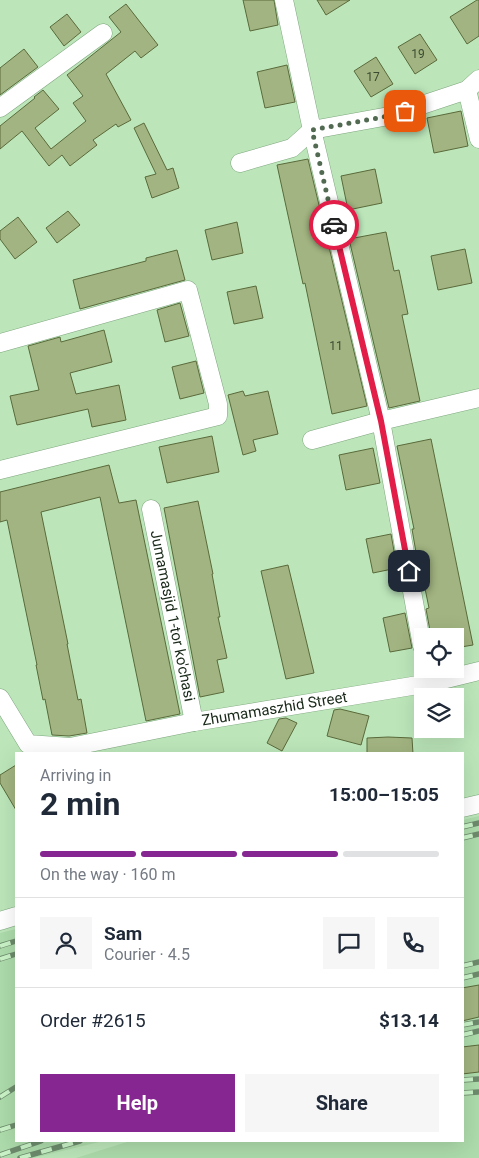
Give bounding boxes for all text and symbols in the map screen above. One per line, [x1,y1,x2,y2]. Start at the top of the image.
house number: 19 [411,47,425,61]
house number: 17 [366,70,380,84]
pin [384,90,426,132]
icon: bag [391,97,419,125]
courier [309,200,359,250]
icon: car [320,211,348,239]
house number: 11 [329,339,343,353]
street label: Jumamasjid 1-tor ko'chasi [147,529,199,703]
pin [388,550,430,592]
icon: home [395,557,423,585]
map controls [414,628,464,738]
button: locate [414,628,464,678]
street label: Zhumamaszhid Street [200,688,349,730]
button: layers [414,688,464,738]
text: Arriving in [40,766,111,785]
text: 15:00–15:05 [329,783,439,806]
text: 2 min [40,785,120,823]
text: On the way · 160 m [40,865,176,884]
button: person [40,917,92,969]
button: chat [323,917,375,969]
button: phone [387,917,439,969]
text: Sam [104,922,142,945]
text: Courier · 4.5 [104,945,190,964]
text: Order #2615 [40,1009,146,1032]
text: $13.14 [379,1009,439,1032]
button: Help [40,1074,235,1132]
button: Share [245,1074,439,1132]

